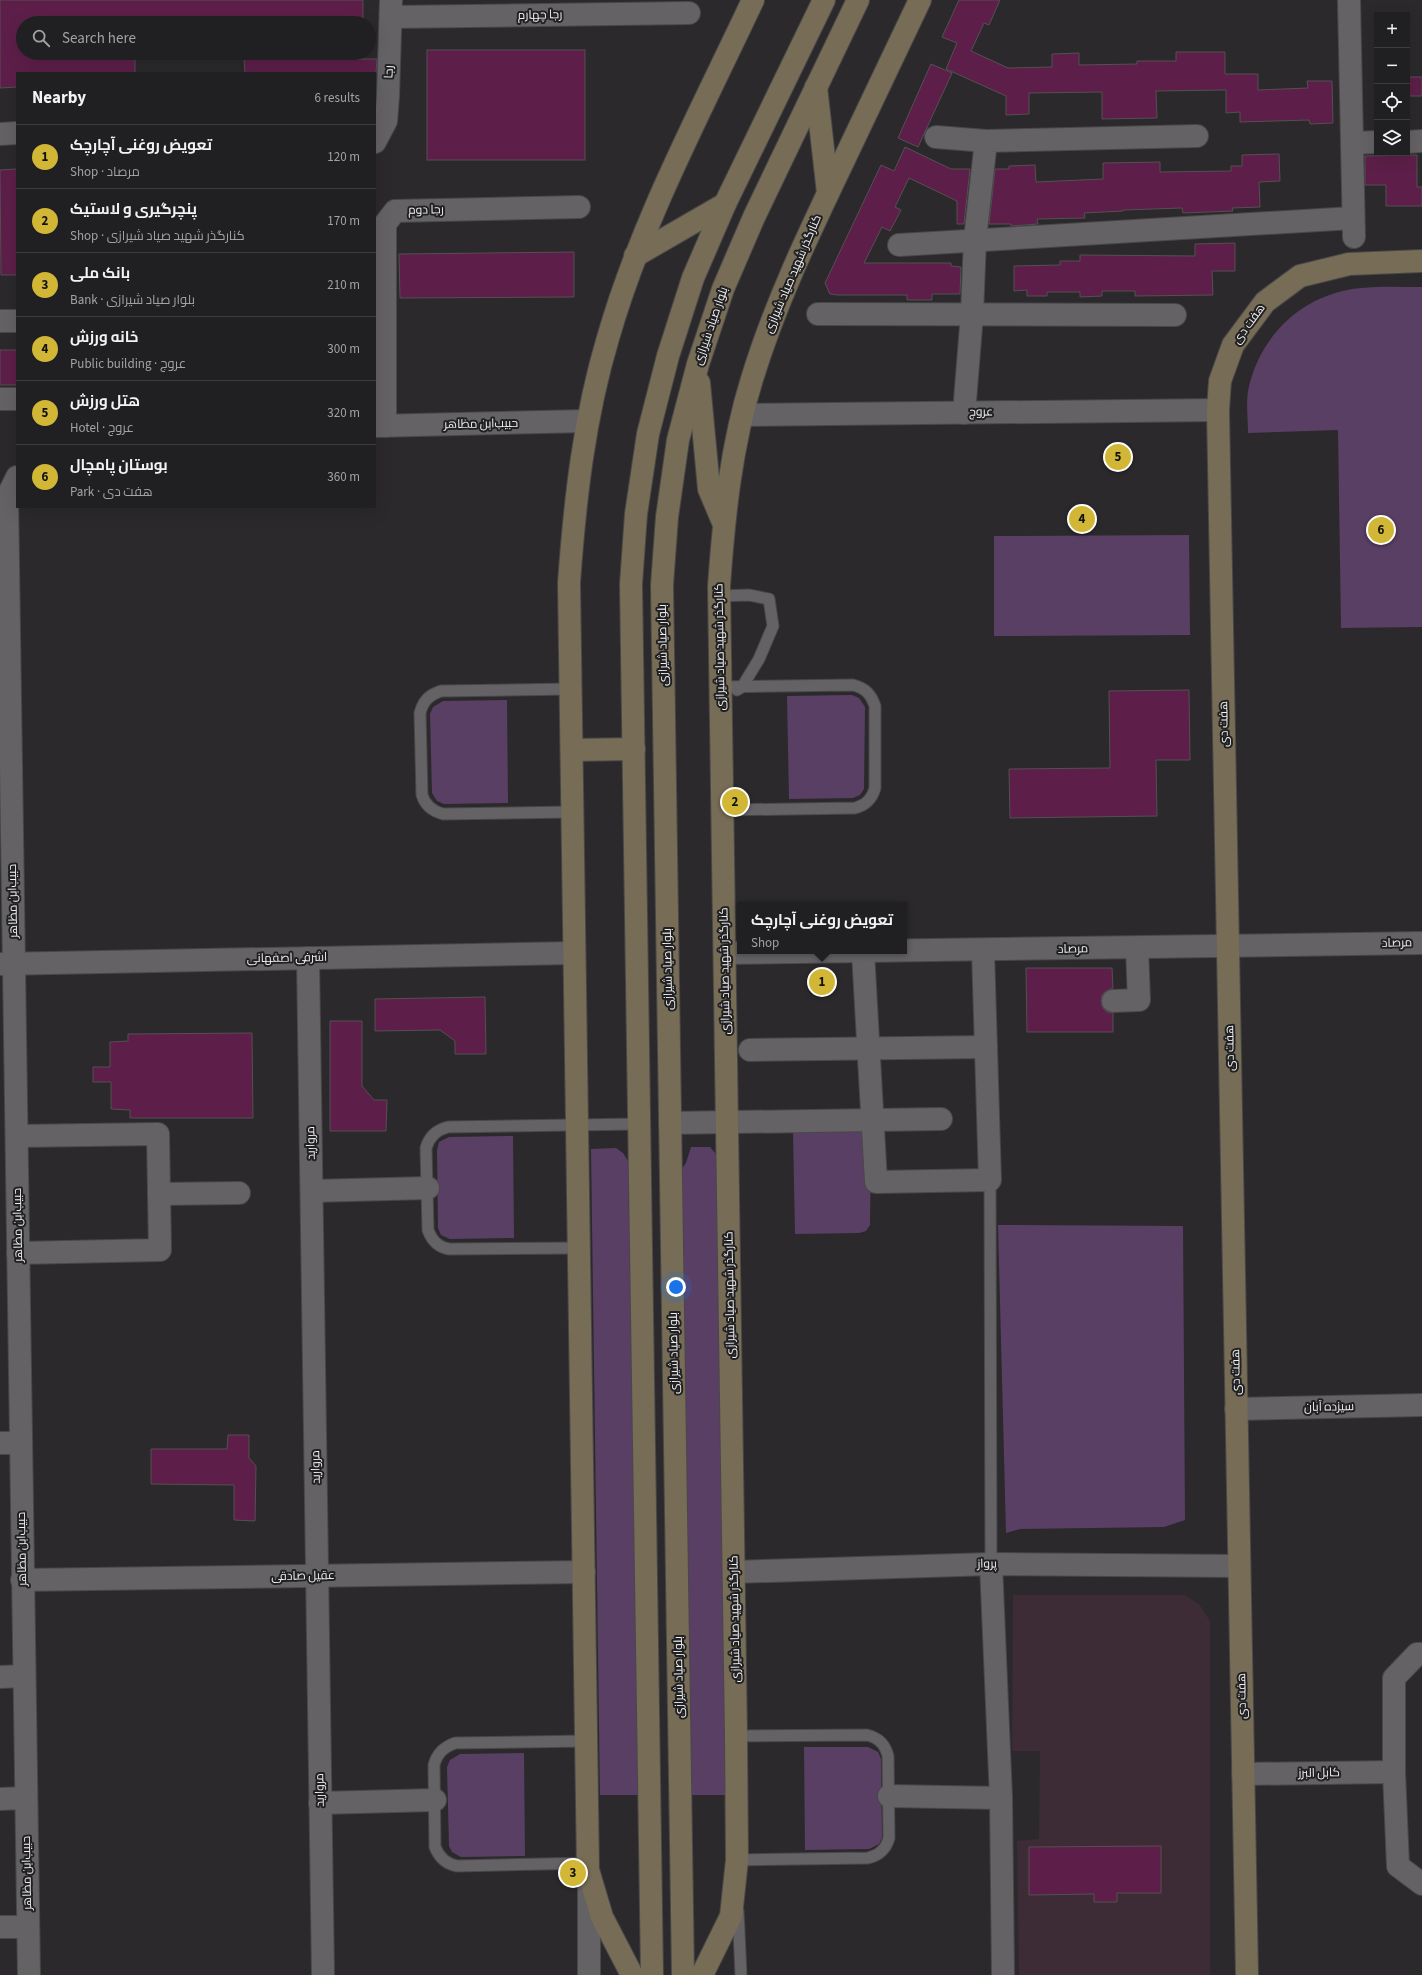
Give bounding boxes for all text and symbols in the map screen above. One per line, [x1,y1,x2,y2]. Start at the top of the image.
street label: رجا چهارم [518,6,562,24]
map controls [1374,12,1410,156]
button: + [1374,12,1410,48]
search box [16,16,376,60]
icon: search [30,27,52,49]
text: Search here [62,28,136,49]
button: − [1374,48,1410,84]
street label: رجا [380,65,398,79]
button: locate [1374,84,1410,120]
text: Nearby [32,86,86,110]
text: 6 results [315,89,360,107]
button: layers [1374,120,1410,156]
text: تعویض روغنی آچارچک [70,135,212,156]
text: 1 [42,148,48,166]
text: 120 m [327,148,360,166]
text: Shop · مرصاد [70,163,140,181]
text: پنچرگیری و لاستیک [70,199,197,220]
street label: رجا دوم [408,201,444,219]
text: 2 [42,212,48,230]
text: 170 m [327,212,360,230]
street label: کنارگذر شهید صیاد شیرازی [760,212,826,336]
text: Shop · کنارگذر شهید صیاد شیرازی [70,227,245,245]
text: بانک ملی [70,263,130,284]
text: 3 [42,276,48,294]
text: 210 m [327,276,360,294]
street label: بلوار صیاد شیرازی [690,285,732,367]
text: Bank · بلوار صیاد شیرازی [70,291,195,309]
street label: هفت دی [1229,300,1269,348]
text: خانه ورزش [70,327,138,348]
text: 4 [42,340,48,358]
text: 300 m [327,340,360,358]
text: Public building · عروج [70,355,186,373]
text: هتل ورزش [70,391,140,412]
street label: عروج [969,403,993,421]
text: 5 [42,404,48,422]
text: 320 m [327,404,360,422]
street label: حبیب‌ابن مظاهر [443,415,518,433]
text: Hotel · عروج [70,419,134,437]
pin: 5 [1105,442,1131,472]
text: بوستان پامچال [70,455,168,476]
text: 6 [42,468,48,486]
text: 360 m [327,468,360,486]
text: Park · هفت دی [70,483,153,501]
pin: 4 [1069,504,1095,534]
pin: 6 [1368,515,1394,545]
street label: کنارگذر شهید صیاد شیرازی [710,583,730,711]
street label: بلوار صیاد شیرازی [654,604,672,686]
street label: هفت دی [1215,701,1233,747]
pin: 2 [722,787,748,817]
street label: حبیب‌ابن مظاهر [4,864,22,939]
popup [737,902,907,954]
street label: کنارگذر شهید صیاد شیرازی [715,907,735,1035]
text: تعویض روغنی آچارچک [751,910,893,931]
street label: بلوار صیاد شیرازی [659,928,677,1010]
text: Shop [751,934,779,952]
street label: مرصاد [1382,934,1412,952]
street label: مرصاد [1058,940,1088,958]
street label: اشرفی اصفهانی [247,949,327,967]
pin: 1 [809,967,835,997]
street label: هفت دی [1221,1025,1239,1071]
street label: مروارید [302,1126,320,1160]
street label: حبیب‌ابن مظاهر [9,1188,27,1263]
street label: کنارگذر شهید صیاد شیرازی [720,1231,740,1359]
your location [666,1277,686,1297]
street label: بلوار صیاد شیرازی [665,1312,683,1394]
street label: هفت دی [1227,1349,1245,1395]
street label: سیزده آبان [1304,1398,1354,1416]
street label: مروارید [307,1450,325,1484]
street label: حبیب‌ابن مظاهر [13,1512,31,1587]
street label: کنارگذر شهید صیاد شیرازی [725,1555,745,1683]
street label: پرواز [976,1555,998,1573]
street label: عقیل صادقی [271,1567,335,1585]
street label: بلوار صیاد شیرازی [670,1636,688,1718]
street label: هفت دی [1233,1673,1251,1719]
street label: کابل البرز [1297,1764,1340,1782]
street label: مروارید [311,1773,329,1807]
street label: حبیب‌ابن مظاهر [18,1836,36,1911]
pin: 3 [560,1858,586,1888]

